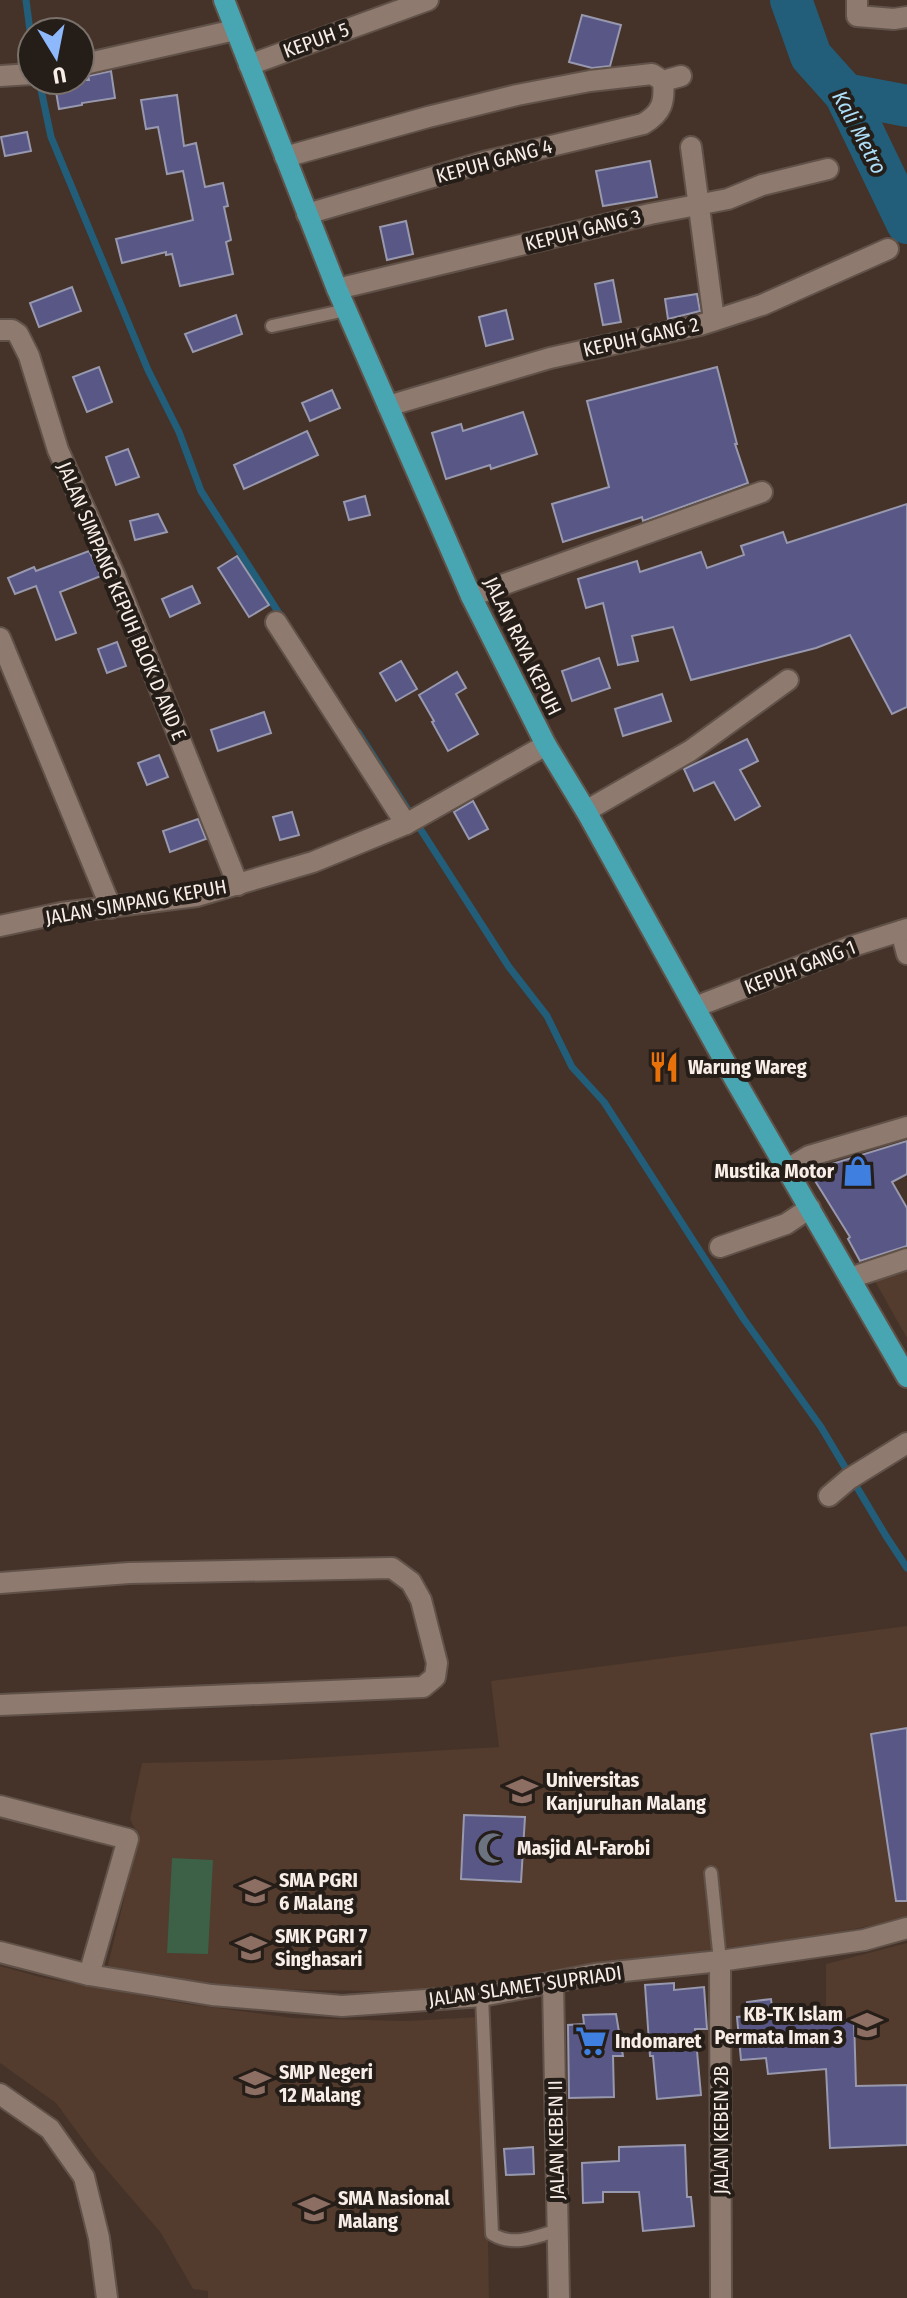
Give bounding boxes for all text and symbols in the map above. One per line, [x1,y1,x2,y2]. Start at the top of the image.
north arrow [16,16,96,96]
street label: KEPUH 5 [280,17,352,63]
text: U [51,61,68,90]
water label: Kali Metro [826,86,893,179]
street label: KEPUH GANG 4 [433,134,555,188]
street label: KEPUH GANG 3 [523,204,643,256]
street label: KEPUH GANG 2 [581,312,701,362]
street label: JALAN SIMPANG KEPUH BLOK D AND E [52,458,192,744]
street label: JALAN RAYA KEPUH [479,573,567,719]
street label: JALAN SIMPANG KEPUH [43,874,229,930]
street label: KEPUH GANG 1 [741,935,859,999]
restaurant icon: Warung Wareg [647,1050,681,1084]
place label: Warung Wareg [688,1055,807,1079]
shop icon: Mustika Motor [841,1154,875,1188]
place label: Mustika Motor [715,1159,835,1183]
place label: Universitas Kanjuruhan Malang [546,1768,706,1815]
school or university icon: Universitas Kanjuruhan Malang [505,1774,539,1808]
mosque icon: Masjid Al-Farobi [476,1831,510,1865]
place label: Masjid Al-Farobi [517,1836,650,1860]
place label: SMA PGRI 6 Malang [279,1868,358,1915]
school or university icon: SMA PGRI 6 Malang [238,1874,272,1908]
place label: SMK PGRI 7 Singhasari [275,1924,368,1971]
school or university icon: SMK PGRI 7 Singhasari [234,1931,268,1965]
street label: JALAN SLAMET SUPRIADI [427,1961,623,2011]
place label: KB-TK Islam Permata Iman 3 [714,2002,843,2049]
school or university icon: KB-TK Islam Permata Iman 3 [850,2008,884,2042]
supermarket icon: Indomaret [574,2024,608,2058]
place label: Indomaret [615,2029,703,2053]
place label: SMP Negeri 12 Malang [279,2060,373,2107]
street label: JALAN KEBEN 2B [709,2065,733,2195]
school or university icon: SMP Negeri 12 Malang [238,2066,272,2100]
street label: JALAN KEBEN II [543,2080,569,2200]
place label: SMA Nasional Malang [338,2186,450,2233]
school or university icon: SMA Nasional Malang [297,2192,331,2226]

